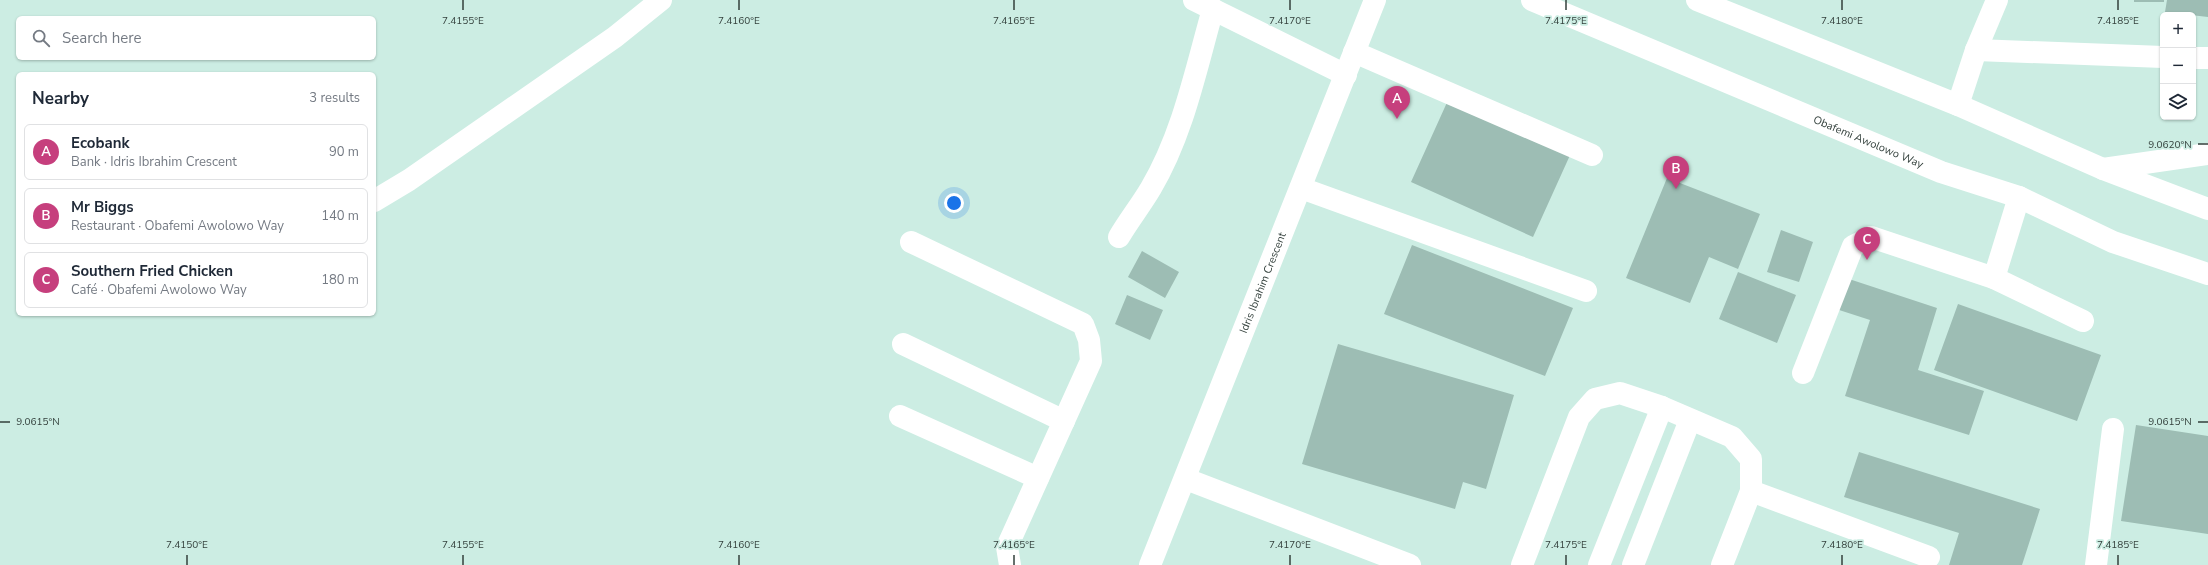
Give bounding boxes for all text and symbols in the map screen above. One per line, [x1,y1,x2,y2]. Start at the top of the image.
map controls [2160,12,2196,120]
button: + [2160,12,2196,48]
text: 7.4155°E [442,14,484,28]
text: 7.4160°E [718,14,760,28]
text: 7.4165°E [993,14,1035,28]
text: 7.4170°E [1269,14,1311,28]
text: 7.4175°E [1545,14,1587,28]
text: 7.4180°E [1821,14,1863,28]
text: 7.4185°E [2097,14,2139,28]
search box [16,16,376,60]
icon: search [30,27,52,49]
text: Search here [62,28,142,48]
button: − [2160,48,2196,84]
button: layers [2160,84,2196,120]
pin: A [1384,86,1410,119]
text: Nearby [32,87,89,110]
text: 3 results [309,89,360,107]
street label: Obafemi Awolowo Way [1811,112,1926,172]
text: Ecobank [71,133,130,153]
text: 9.0620°N [2148,138,2192,152]
text: A [41,143,51,161]
text: 90 m [329,143,359,161]
text: Bank · Idris Ibrahim Crescent [71,153,237,171]
pin: B [1663,156,1689,189]
your location [944,193,964,213]
text: Mr Biggs [71,197,134,217]
text: B [42,207,50,225]
text: 140 m [321,207,359,225]
text: Restaurant · Obafemi Awolowo Way [71,217,284,235]
pin: C [1854,227,1880,260]
street label: Idris Ibrahim Crescent [1236,230,1290,335]
text: Southern Fried Chicken [71,261,233,281]
text: C [42,271,50,289]
text: 180 m [321,271,359,289]
text: Café · Obafemi Awolowo Way [71,281,247,299]
text: 9.0615°N [16,415,60,429]
text: 9.0615°N [2148,415,2192,429]
text: 7.4150°E [166,538,208,552]
text: 7.4155°E [442,538,484,552]
text: 7.4160°E [718,538,760,552]
text: 7.4165°E [993,538,1035,552]
text: 7.4170°E [1269,538,1311,552]
text: 7.4175°E [1545,538,1587,552]
text: 7.4180°E [1821,538,1863,552]
text: 7.4185°E [2097,538,2139,552]

